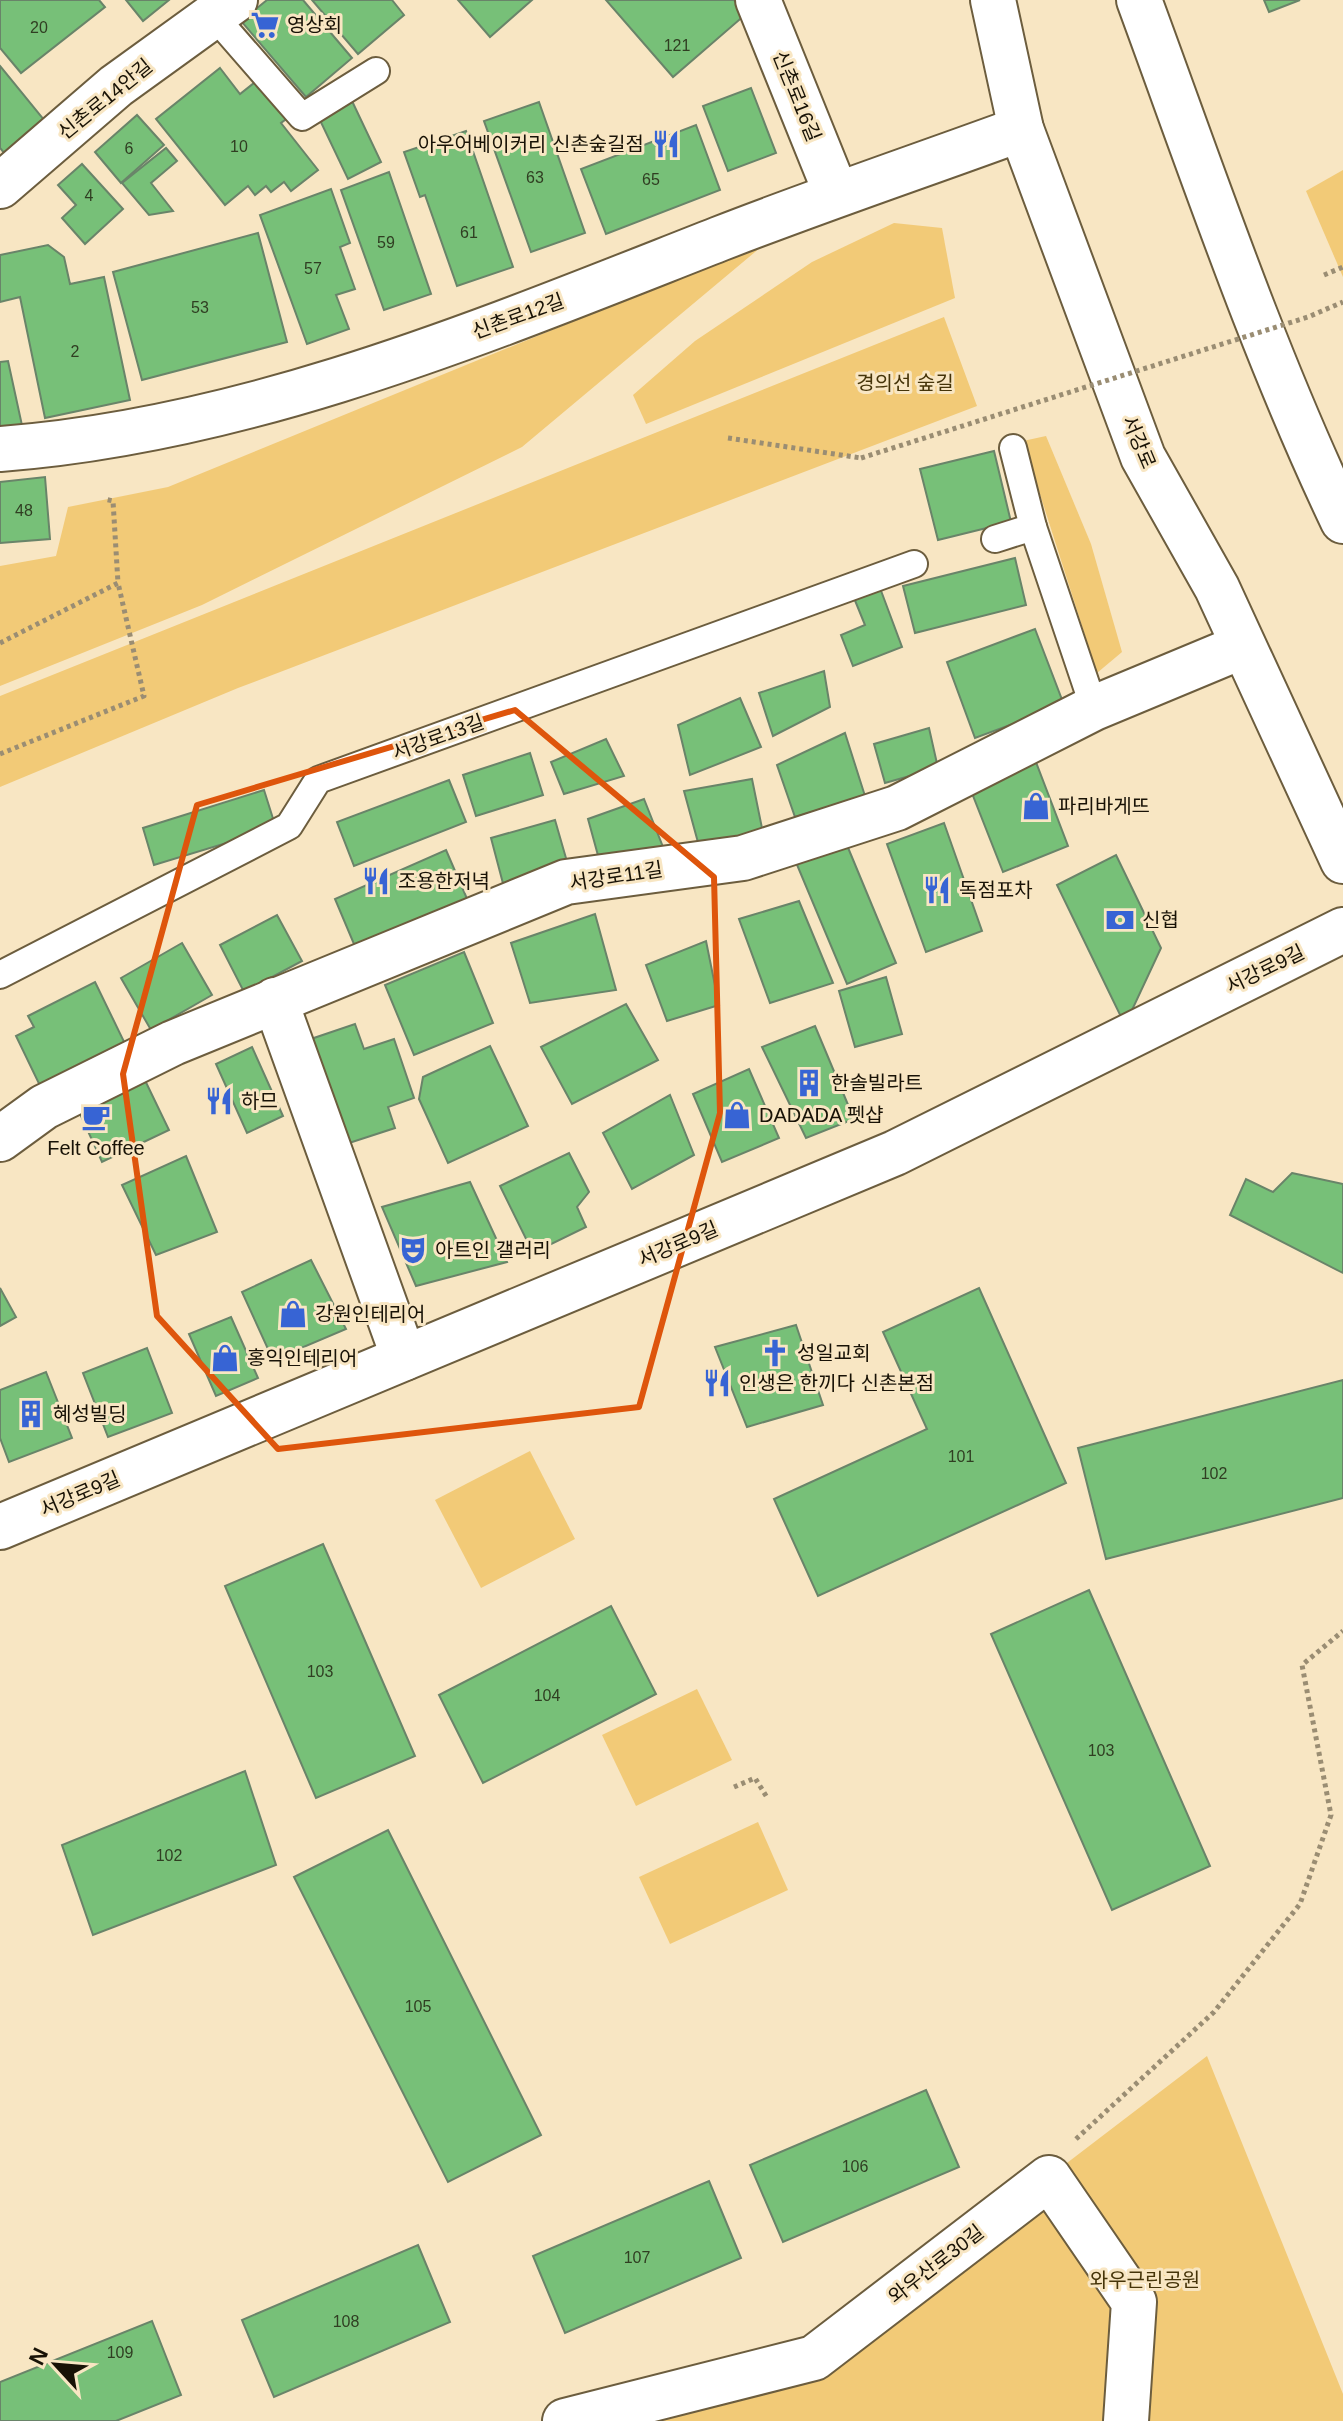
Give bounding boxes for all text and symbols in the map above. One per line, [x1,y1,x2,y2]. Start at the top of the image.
supermarket icon: 영상회 [250,10,280,40]
place label: 영상회 [287,14,342,36]
house number: 20 [30,19,48,36]
house number: 121 [664,37,690,54]
street label: 신촌로16길 [769,47,825,145]
street label: 신촌로14안길 [54,55,156,143]
restaurant icon: 아우어베이커리 신촌숲길점 [651,129,681,159]
place label: 아우어베이커리 신촌숲길점 [418,133,644,155]
house number: 10 [230,138,248,155]
house number: 6 [125,140,134,157]
house number: 63 [526,169,544,186]
house number: 65 [642,171,660,188]
house number: 4 [85,187,94,204]
house number: 61 [460,224,478,241]
house number: 59 [377,234,395,251]
house number: 57 [304,260,322,277]
street label: 신촌로12길 [469,289,567,343]
house number: 53 [191,299,209,316]
house number: 2 [71,343,80,360]
park label: 경의선 숲길 [856,372,954,394]
street label: 서강로 [1118,412,1160,472]
house number: 48 [15,502,33,519]
street label: 서강로13길 [389,710,487,764]
shop icon: 파리바게뜨 [1021,791,1051,821]
place label: 파리바게뜨 [1058,795,1150,817]
street label: 서강로11길 [568,858,664,894]
restaurant icon: 조용한저녁 [361,866,391,896]
place label: 조용한저녁 [398,870,490,892]
restaurant icon: 독점포차 [922,875,952,905]
place label: 독점포차 [959,879,1033,901]
bank icon: 신협 [1105,905,1135,935]
place label: 신협 [1142,909,1179,931]
street label: 서강로9길 [1222,941,1308,997]
building icon: 한솔빌라트 [794,1068,824,1098]
place label: 한솔빌라트 [831,1072,923,1094]
restaurant icon: 하므 [204,1086,234,1116]
place label: 하므 [241,1090,278,1112]
shop icon: DADADA 펫샵 [722,1100,752,1130]
cafe icon: Felt Coffee [81,1102,111,1132]
place label: DADADA 펫샵 [759,1104,884,1126]
place label: Felt Coffee [47,1137,145,1159]
street label: 서강로9길 [635,1217,721,1271]
theatre icon: 아트인 갤러리 [398,1235,428,1265]
place label: 아트인 갤러리 [435,1239,551,1261]
shop icon: 강원인테리어 [278,1299,308,1329]
place label: 강원인테리어 [315,1303,425,1325]
church icon: 성일교회 [760,1338,790,1368]
place label: 성일교회 [797,1342,871,1364]
shop icon: 홍익인테리어 [210,1343,240,1373]
place label: 홍익인테리어 [247,1347,357,1369]
restaurant icon: 인생은 한끼다 신촌본점 [702,1368,732,1398]
place label: 인생은 한끼다 신촌본점 [739,1372,934,1394]
building icon: 혜성빌딩 [16,1399,46,1429]
place label: 혜성빌딩 [53,1403,127,1425]
house number: 101 [948,1448,974,1465]
house number: 102 [1201,1465,1227,1482]
street label: 서강로9길 [37,1467,123,1521]
house number: 103 [307,1663,333,1680]
house number: 104 [534,1687,560,1704]
house number: 103 [1088,1742,1114,1759]
house number: 102 [156,1847,182,1864]
house number: 105 [405,1998,431,2015]
house number: 106 [842,2158,868,2175]
street label: 와우산로30길 [884,2220,988,2308]
house number: 107 [624,2249,650,2266]
park label: 와우근린공원 [1090,2269,1200,2291]
house number: 108 [333,2313,359,2330]
north arrow [16,2325,96,2405]
text: N [24,2344,53,2369]
house number: 109 [107,2344,133,2361]

